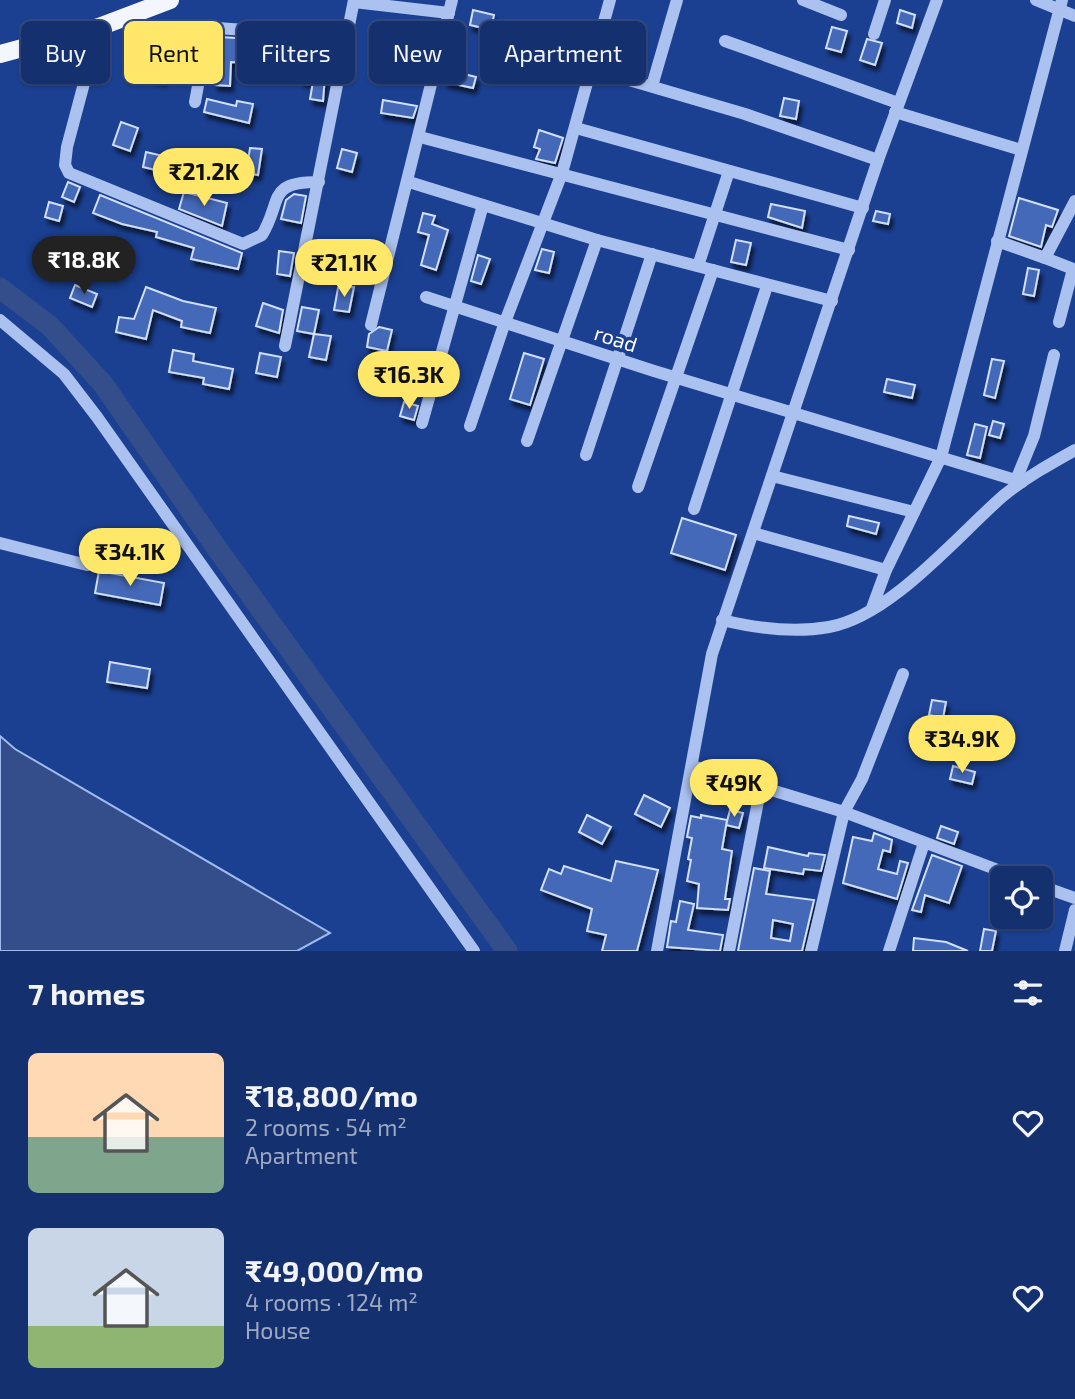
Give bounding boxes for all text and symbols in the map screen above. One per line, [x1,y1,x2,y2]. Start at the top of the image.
chip: Buy [21,21,110,84]
chip: Rent [124,21,223,84]
chip: Filters [237,21,355,84]
chip: New [369,21,466,84]
chip: Apartment [480,21,646,84]
pin: ₹21.2K [147,148,261,208]
text: ₹21.2K [169,157,239,185]
pin: ₹18.8K [27,236,141,296]
pin: ₹21.1K [287,240,401,299]
text: ₹18.8K [48,245,120,273]
text: ₹21.1K [311,248,377,276]
street label: road [591,319,641,357]
pin: ₹16.3K [352,352,466,411]
text: ₹16.3K [374,360,444,388]
pin: ₹34.1K [73,528,187,588]
text: ₹34.1K [95,537,165,565]
pin: ₹34.9K [905,716,1019,775]
text: ₹34.9K [924,724,1000,752]
pin: ₹49K [693,760,775,819]
text: ₹49K [706,768,762,796]
map controls [990,866,1053,929]
button: locate [990,866,1053,929]
icon: filters [1009,974,1047,1012]
text: 7 homes [28,975,145,1011]
text: ₹18,800/mo [245,1077,418,1113]
icon: home [84,1081,168,1165]
icon: heart [1009,1104,1047,1142]
text: 2 rooms · 54 m² [245,1113,407,1141]
text: Apartment [245,1141,358,1169]
text: ₹49,000/mo [245,1252,423,1288]
icon: home [84,1256,168,1340]
icon: heart [1009,1279,1047,1317]
text: 4 rooms · 124 m² [245,1288,418,1316]
text: House [245,1316,311,1344]

